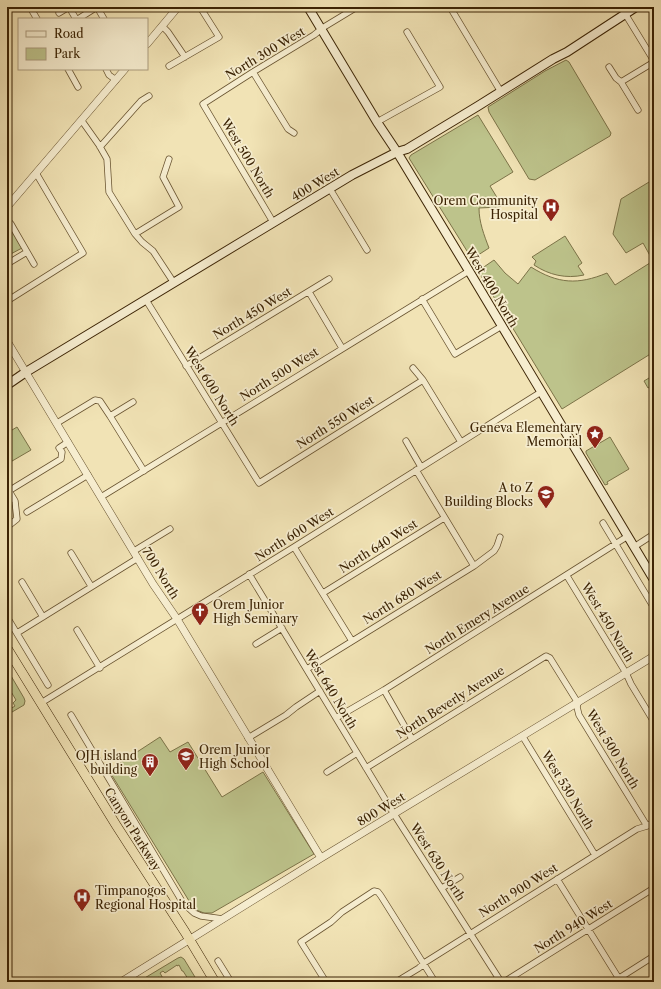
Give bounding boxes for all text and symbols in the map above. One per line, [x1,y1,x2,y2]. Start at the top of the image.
legend [18,18,148,70]
street label: North 300 West [223,23,308,83]
text: Road [54,26,84,41]
text: Park [54,46,81,61]
street label: West 500 North [218,115,278,201]
street label: 400 West [288,164,342,204]
place label: Orem Community Hospital [434,193,538,222]
hospital icon: Orem Community Hospital [541,197,561,222]
street label: West 400 North [462,243,522,330]
street label: North 450 West [210,283,295,342]
street label: West 600 North [181,343,243,429]
street label: North 500 West [237,343,322,404]
street label: North 550 West [293,392,377,452]
place label: Geneva Elementary Memorial [470,420,582,449]
place icon: Geneva Elementary Memorial [585,424,605,449]
place label: A to Z Building Blocks [444,480,533,509]
school or university icon: A to Z Building Blocks [536,484,556,509]
street label: North 600 West [252,503,337,564]
street label: North 640 West [336,516,421,576]
street label: 700 North [139,544,183,602]
street label: North 680 West [360,566,445,627]
street label: West 450 North [578,579,638,665]
street label: North Emery Avenue [422,581,532,657]
place label: Orem Junior High Seminary [213,597,299,626]
church icon: Orem Junior High Seminary [190,601,210,626]
street label: West 640 North [301,646,361,732]
street label: North Beverly Avenue [393,662,507,741]
street label: West 500 North [583,706,643,792]
place label: Orem Junior High School [199,742,270,771]
school or university icon: Orem Junior High School [176,746,196,771]
street label: West 530 North [538,747,598,832]
place label: OJH island building [76,748,138,777]
building icon: OJH island building [140,752,160,777]
street label: Canyon Parkway [101,785,165,874]
street label: 800 West [354,788,408,829]
street label: West 630 North [407,819,469,904]
street label: North 900 West [476,859,561,920]
place label: Timpanogos Regional Hospital [95,883,197,912]
hospital icon: Timpanogos Regional Hospital [72,887,92,912]
street label: North 940 West [531,896,616,956]

